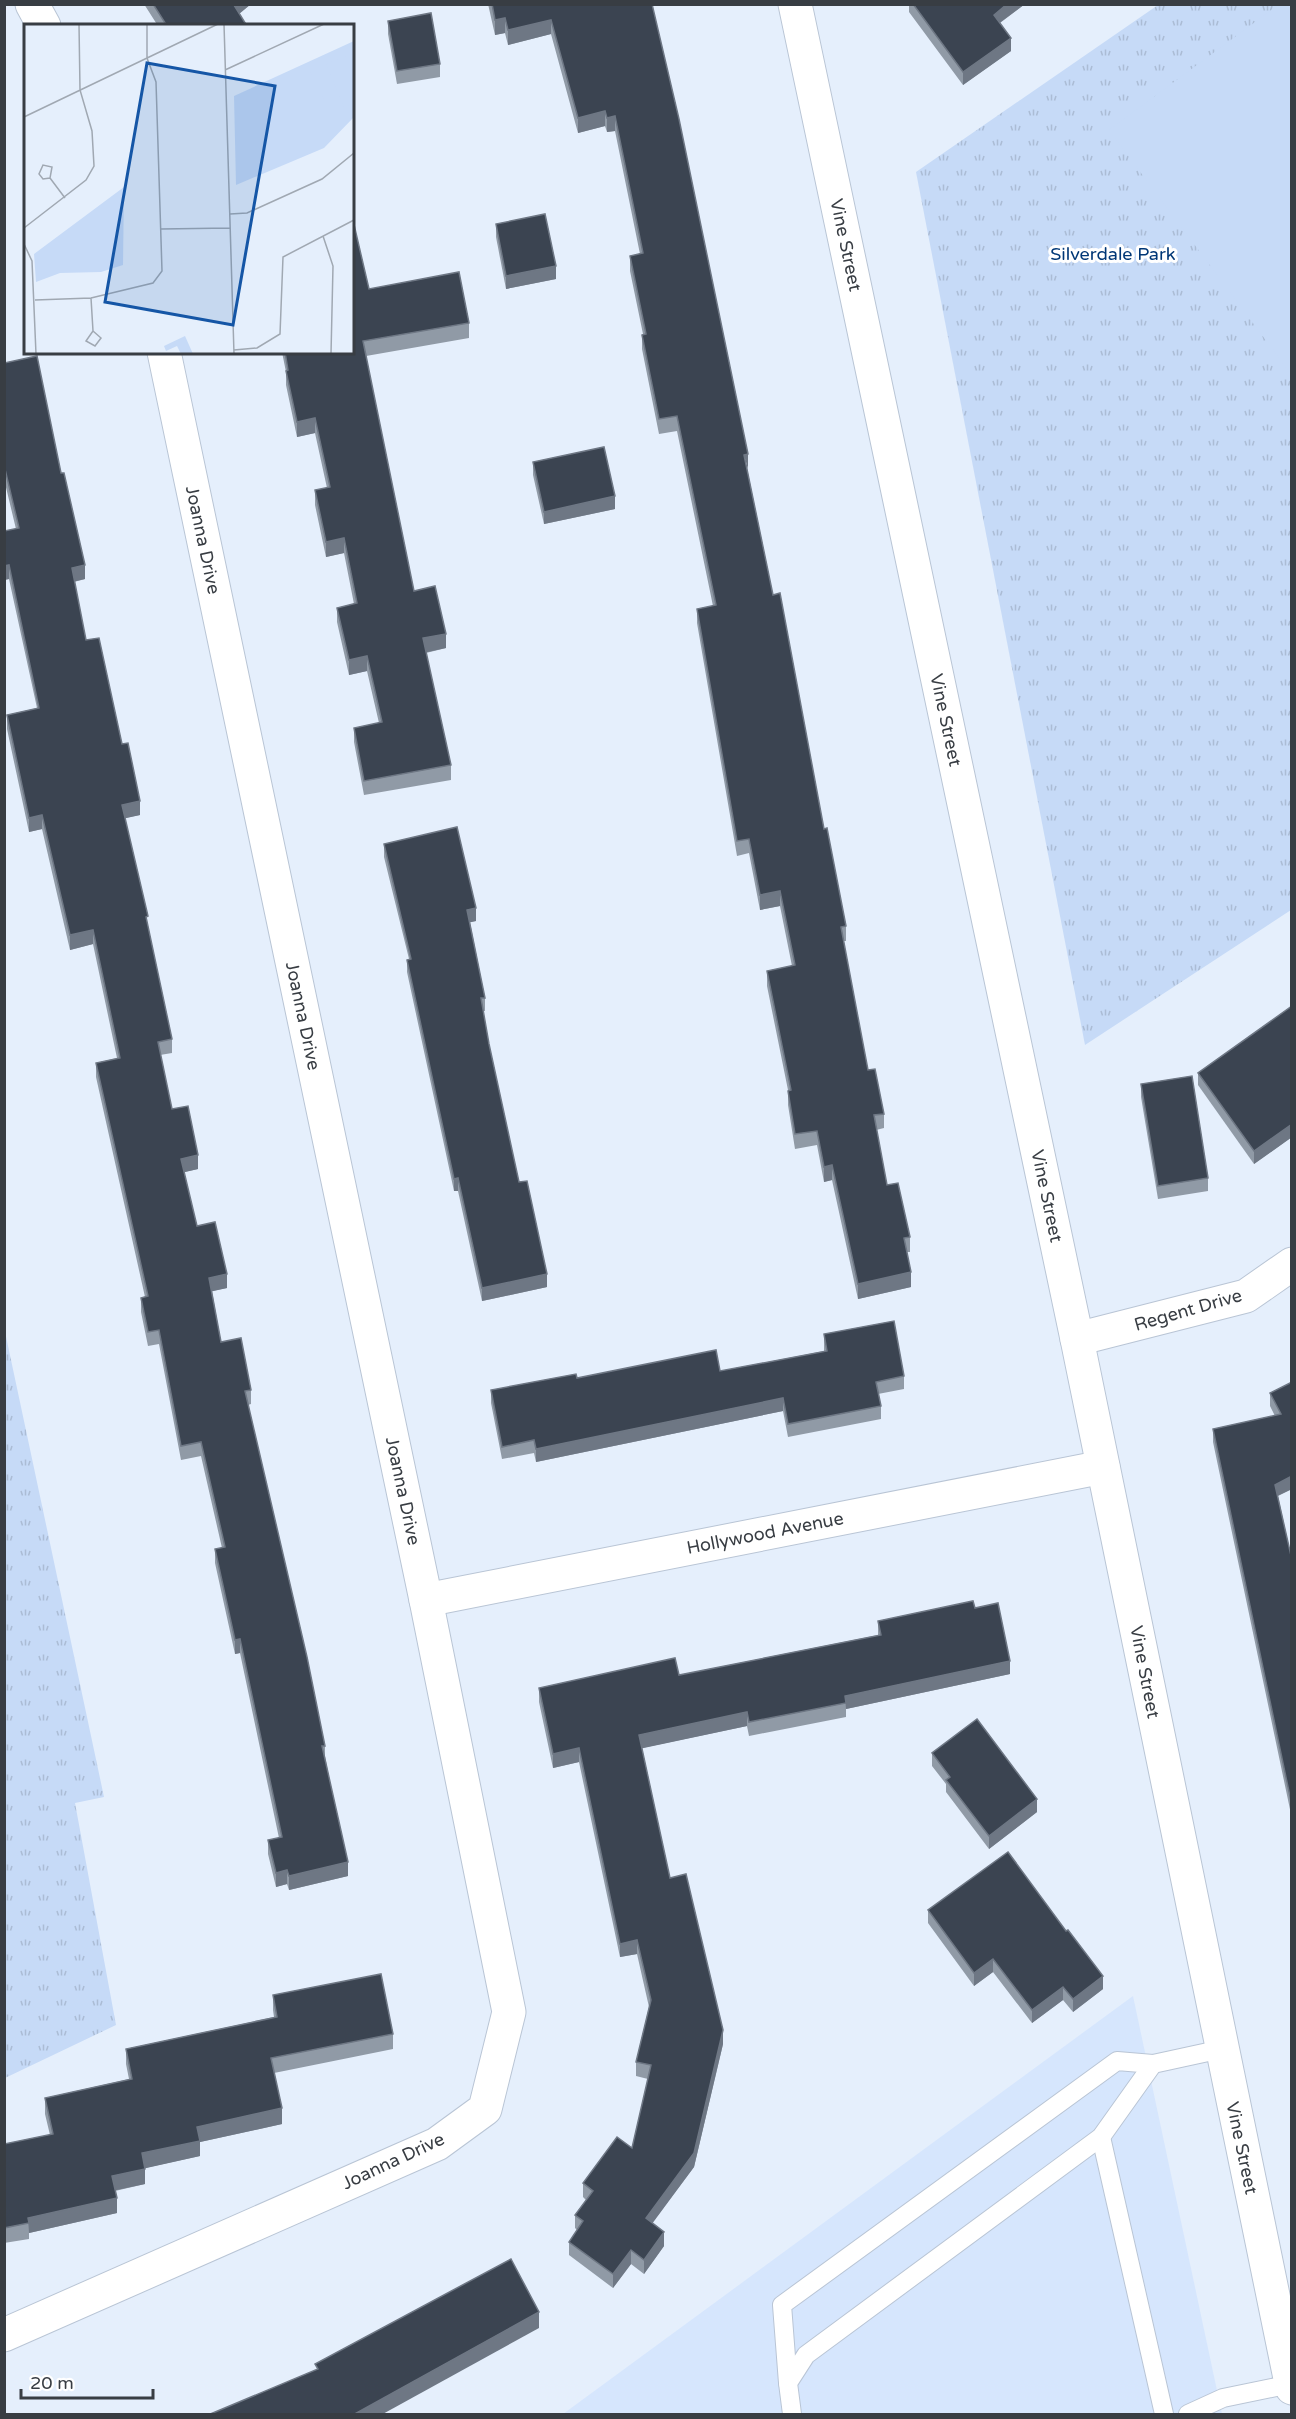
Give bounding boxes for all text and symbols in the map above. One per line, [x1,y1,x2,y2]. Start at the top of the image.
inset map [24,24,354,354]
street label: Vine Street [825,197,867,293]
park label: Silverdale Park [1050,243,1176,265]
street label: Joanna Drive [181,484,225,596]
street label: Vine Street [925,672,967,768]
street label: Joanna Drive [281,960,325,1072]
street label: Vine Street [1026,1148,1068,1244]
street label: Regent Drive [1132,1284,1244,1336]
street label: Joanna Drive [381,1435,425,1547]
street label: Hollywood Avenue [685,1507,845,1559]
street label: Vine Street [1125,1624,1165,1720]
street label: Vine Street [1221,2100,1263,2196]
street label: Joanna Drive [338,2128,448,2194]
scale bar [21,2362,153,2400]
text: 20 m [30,2372,74,2394]

